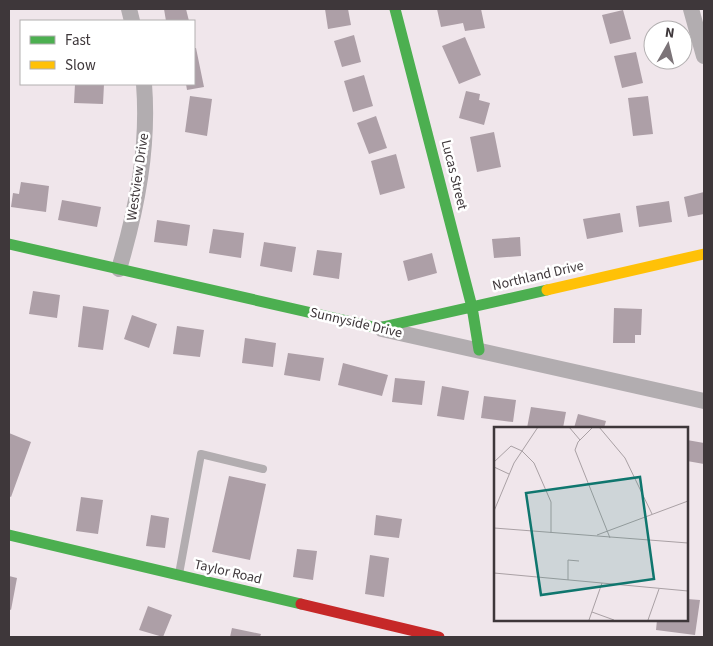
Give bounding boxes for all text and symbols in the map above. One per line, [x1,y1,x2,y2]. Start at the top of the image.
legend [20,20,195,85]
north arrow [643,20,693,70]
text: N [664,23,676,44]
text: Fast [65,30,91,51]
text: Slow [65,55,96,76]
street label: Westview Drive [122,132,154,222]
street label: Lucas Street [436,138,472,212]
street label: Northland Drive [490,256,586,296]
street label: Sunnyside Drive [308,303,404,343]
inset map [494,427,688,621]
street label: Taylor Road [192,555,264,589]

